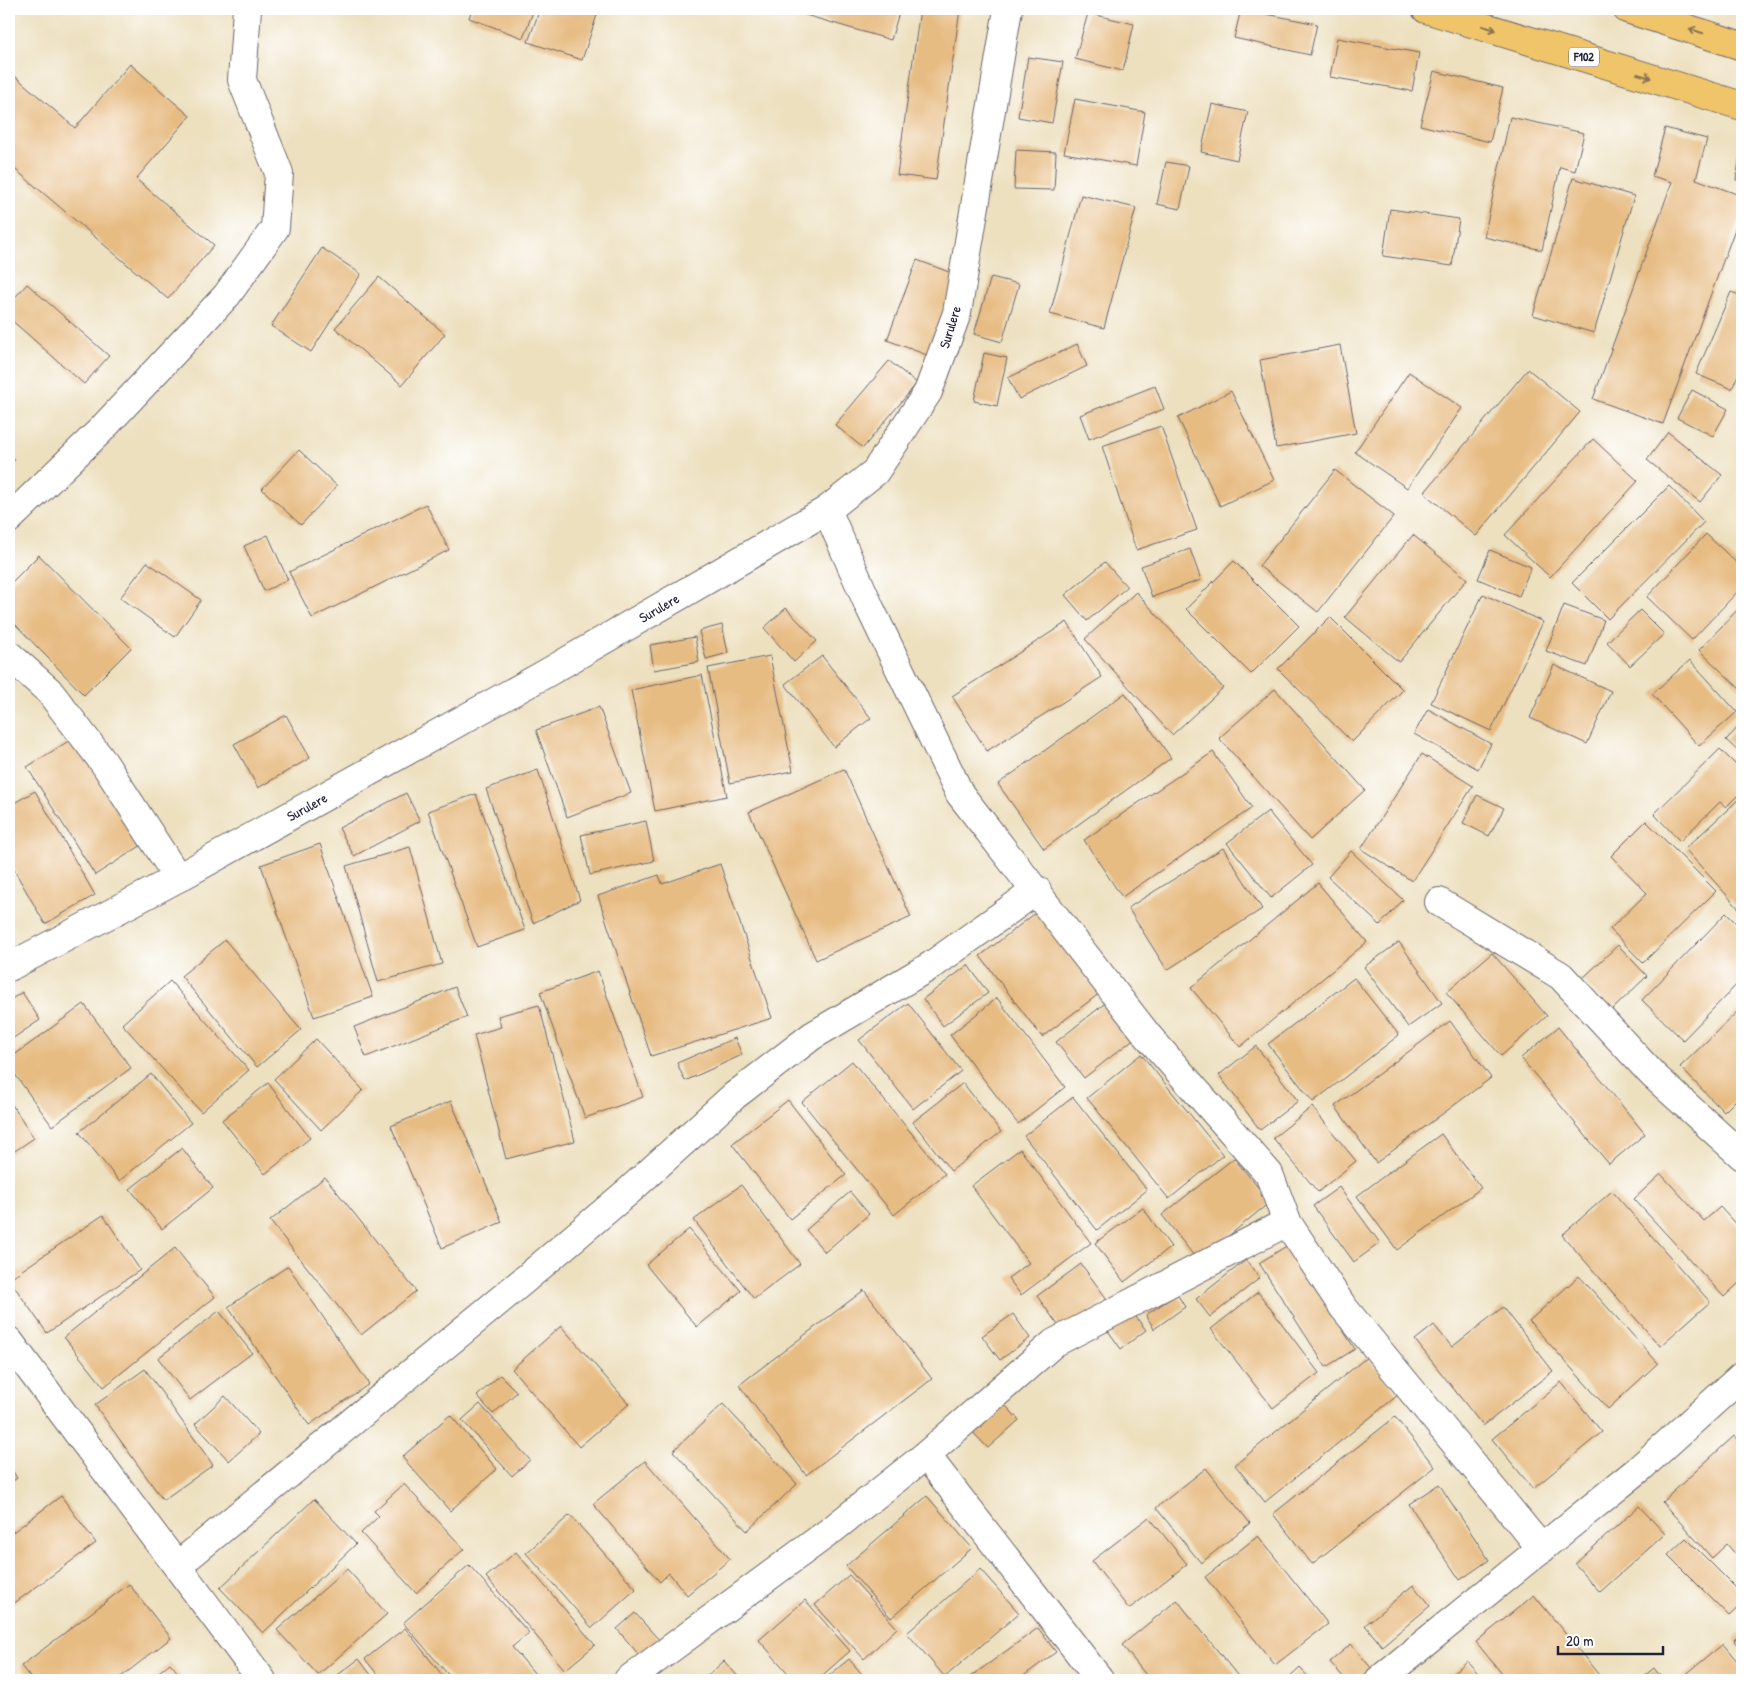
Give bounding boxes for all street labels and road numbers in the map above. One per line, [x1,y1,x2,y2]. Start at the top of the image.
road number: F102 [1569,48,1599,66]
street label: Surulere [934,303,965,350]
street label: Surulere [635,588,683,627]
street label: Surulere [283,788,331,825]

